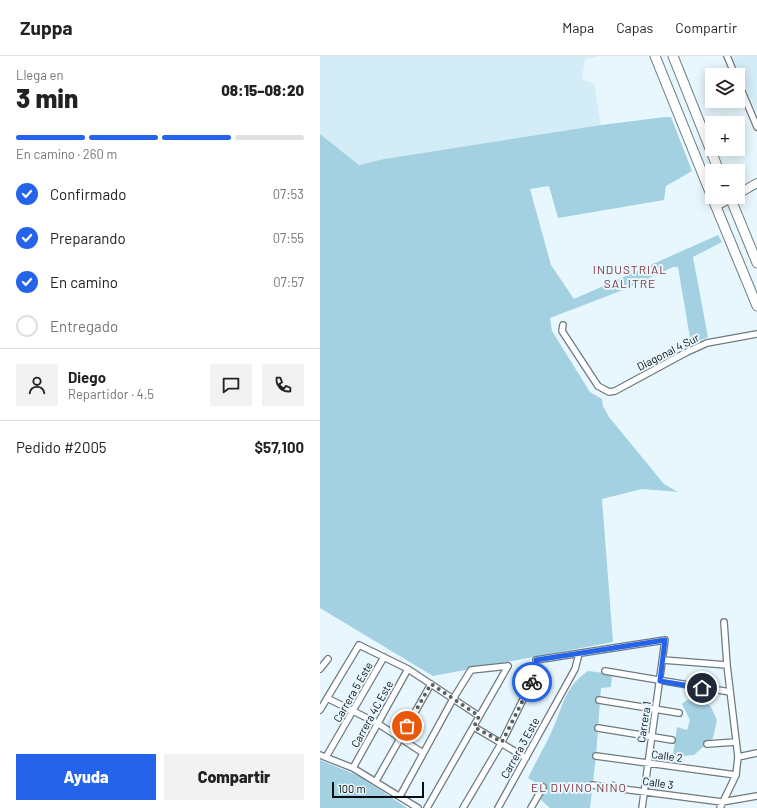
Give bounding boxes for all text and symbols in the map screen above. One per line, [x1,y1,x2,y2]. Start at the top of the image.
text: Zuppa [20,16,73,39]
text: Mapa [562,19,594,36]
text: Capas [616,19,653,36]
text: Compartir [675,19,737,36]
text: Llega en [16,67,63,83]
map controls [705,68,745,204]
button: layers [705,68,745,108]
text: 08:15–08:20 [221,81,304,99]
text: 3 min [16,82,78,113]
button: + [705,116,745,156]
text: En camino · 260 m [16,146,117,162]
button: − [705,164,745,204]
icon: check [16,183,38,205]
text: Confirmado [50,185,126,203]
text: 07:53 [273,186,304,202]
icon: check [16,227,38,249]
text: Preparando [50,229,126,247]
text: 07:55 [273,230,304,246]
district label: INDUSTRIAL SALITRE [593,262,667,290]
icon: check [16,271,38,293]
text: En camino [50,273,118,291]
text: 07:57 [273,274,304,290]
text: Entregado [50,317,118,335]
street label: Diagonal 4 Sur [635,330,701,373]
button: person [16,364,58,406]
button: chat [210,364,252,406]
button: phone [262,364,304,406]
text: Diego [68,368,106,386]
text: Repartidor · 4.5 [68,386,154,402]
text: Pedido #2005 [16,438,107,456]
text: $57,100 [254,438,304,456]
street label: Carrera 5 Este [330,659,375,724]
courier [512,662,552,702]
icon: bike [521,671,543,693]
pin [685,671,719,705]
icon: home [691,677,713,699]
street label: Carrera 4C Este [348,678,395,749]
street label: Carrera 1 [634,700,653,744]
pin [390,709,424,743]
icon: bag [396,715,418,737]
street label: Carrera 3 Este [498,715,542,780]
street label: Calle 2 [651,747,683,764]
button: Ayuda [16,754,156,800]
button: Compartir [164,754,304,800]
street label: Calle 3 [642,774,674,791]
scale bar [332,780,424,799]
district label: EL DIVINO NIÑO [531,780,627,794]
text: 100 m [338,782,366,795]

